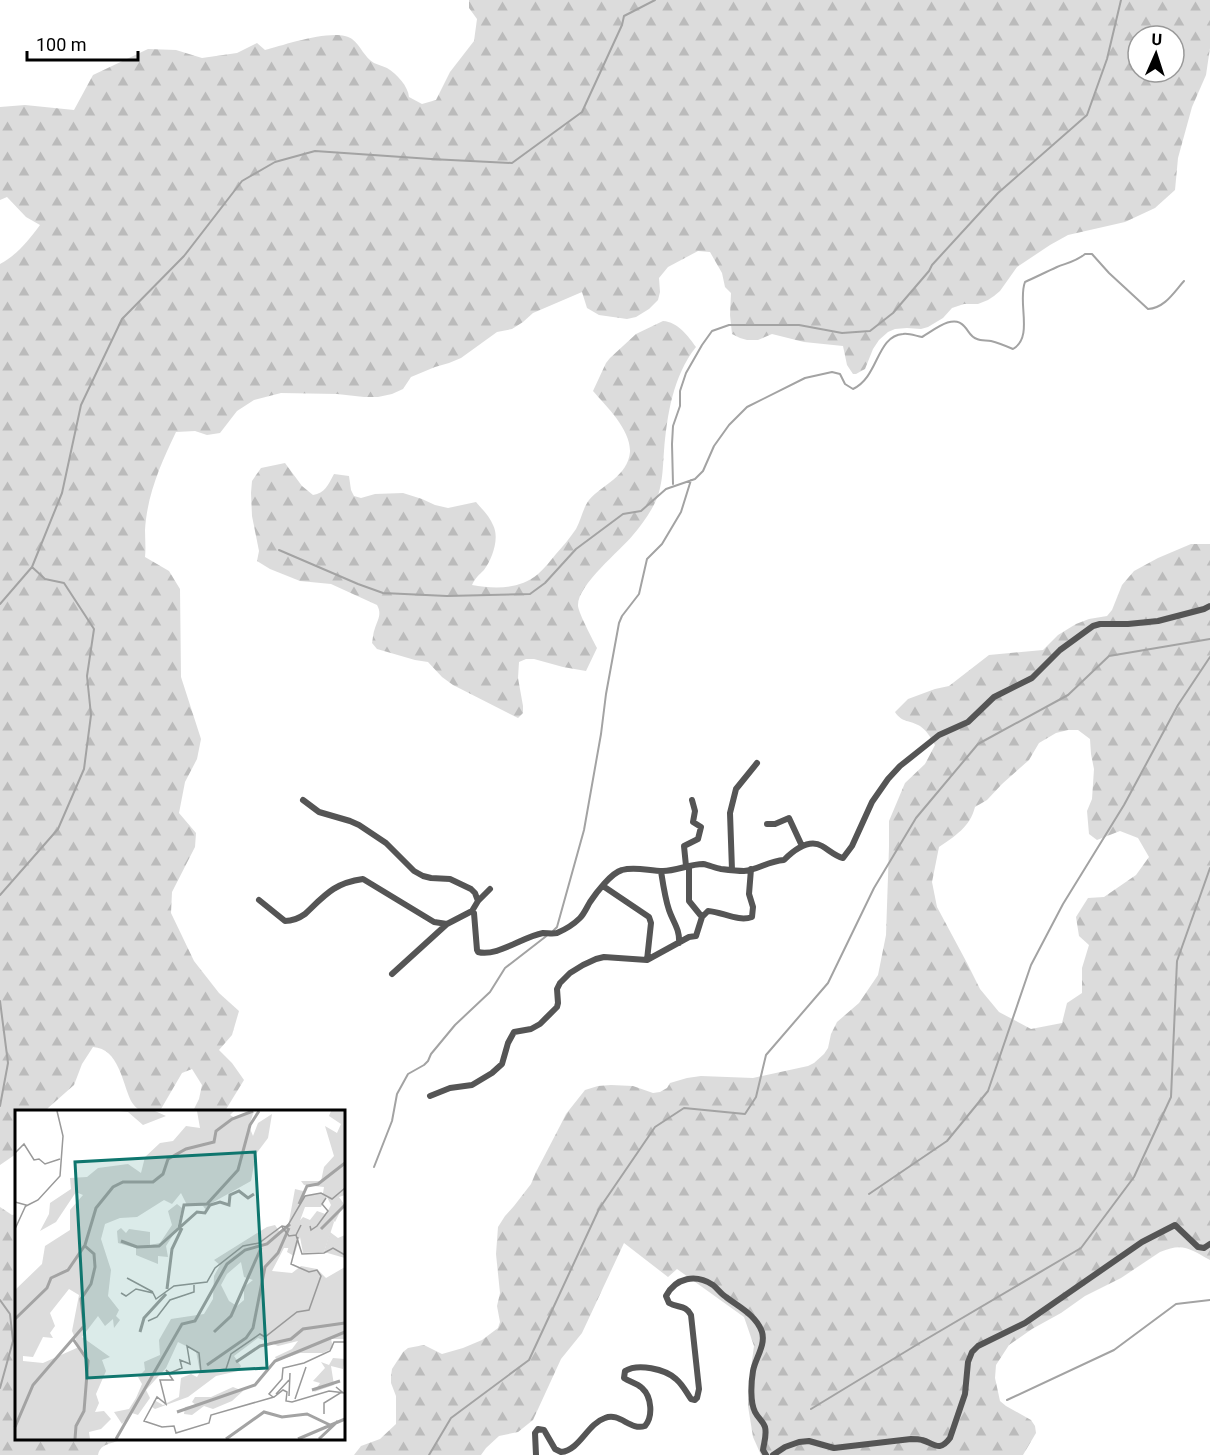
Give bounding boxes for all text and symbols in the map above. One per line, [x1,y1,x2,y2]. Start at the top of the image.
scale bar [27,24,138,62]
north arrow [1126,24,1186,84]
text: U [1151,30,1163,49]
text: 100 m [36,34,87,55]
inset map [15,1110,345,1440]

